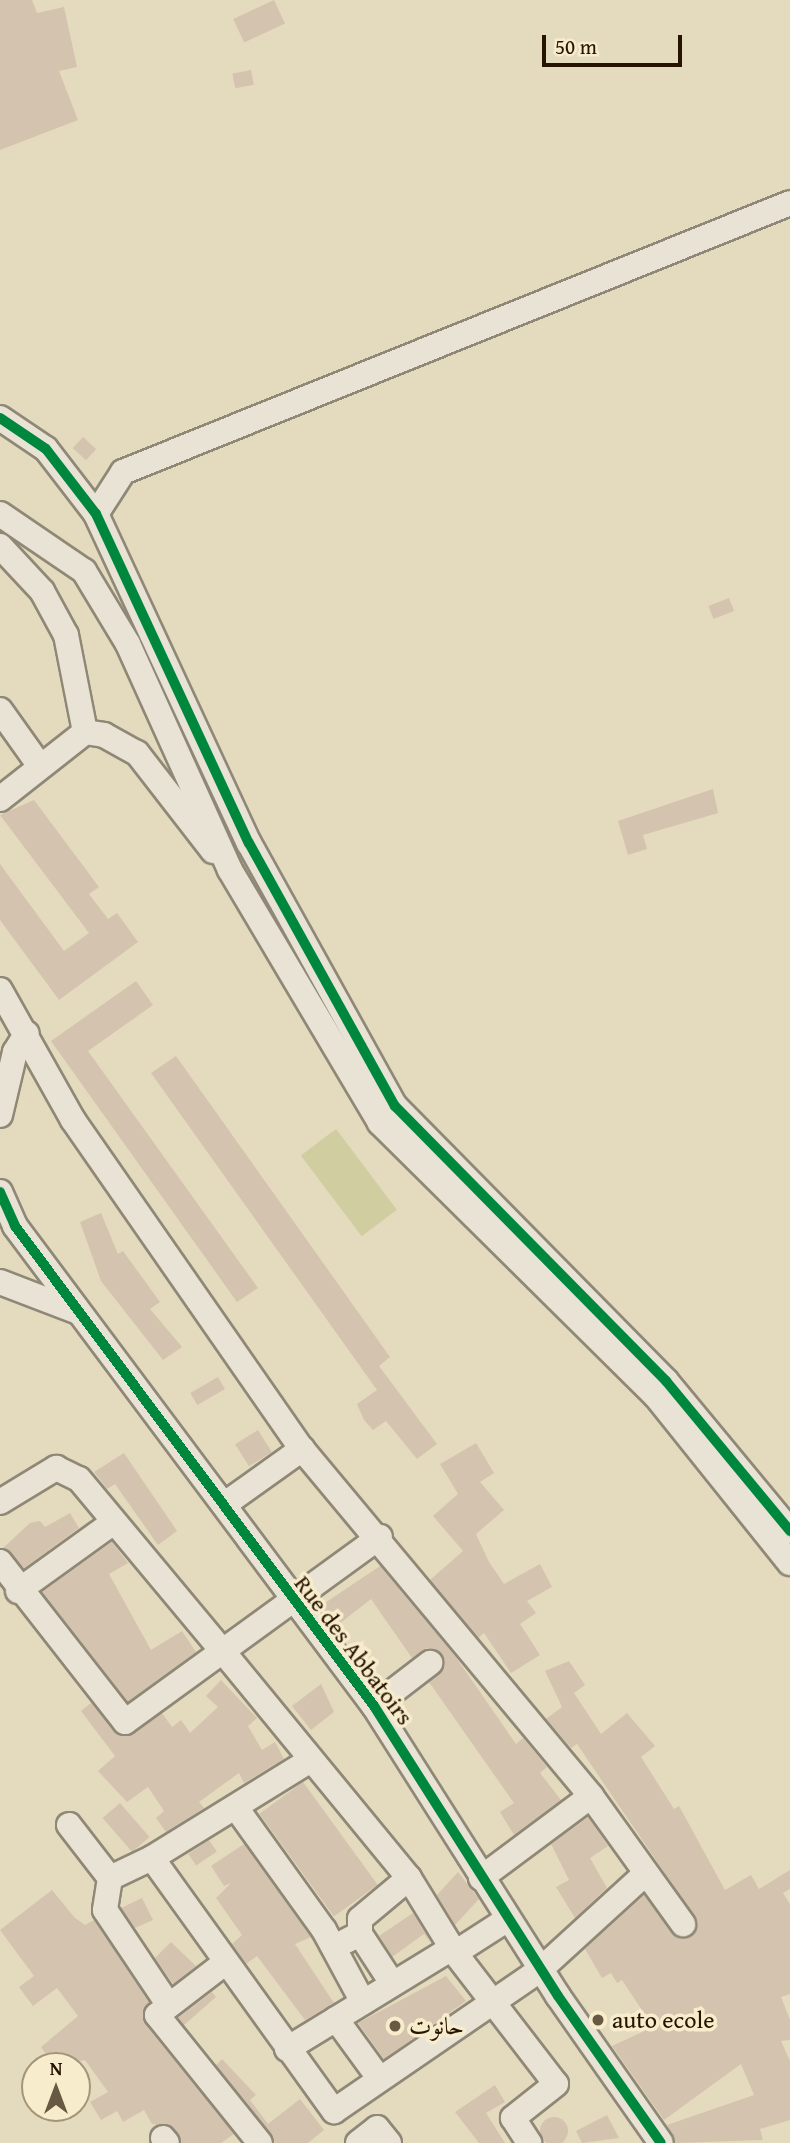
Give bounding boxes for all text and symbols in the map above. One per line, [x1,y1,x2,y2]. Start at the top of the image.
scale bar [545,21,685,65]
text: 50 m [555,31,597,62]
street label: Rue des Abbatoirs [288,1570,420,1730]
place label: auto ecole [612,2006,714,2034]
place label: حانوت [409,2012,464,2040]
marker: auto ecole [590,2012,606,2028]
marker: حانوت [387,2018,403,2034]
north arrow [21,2052,91,2122]
text: N [50,2054,62,2082]

